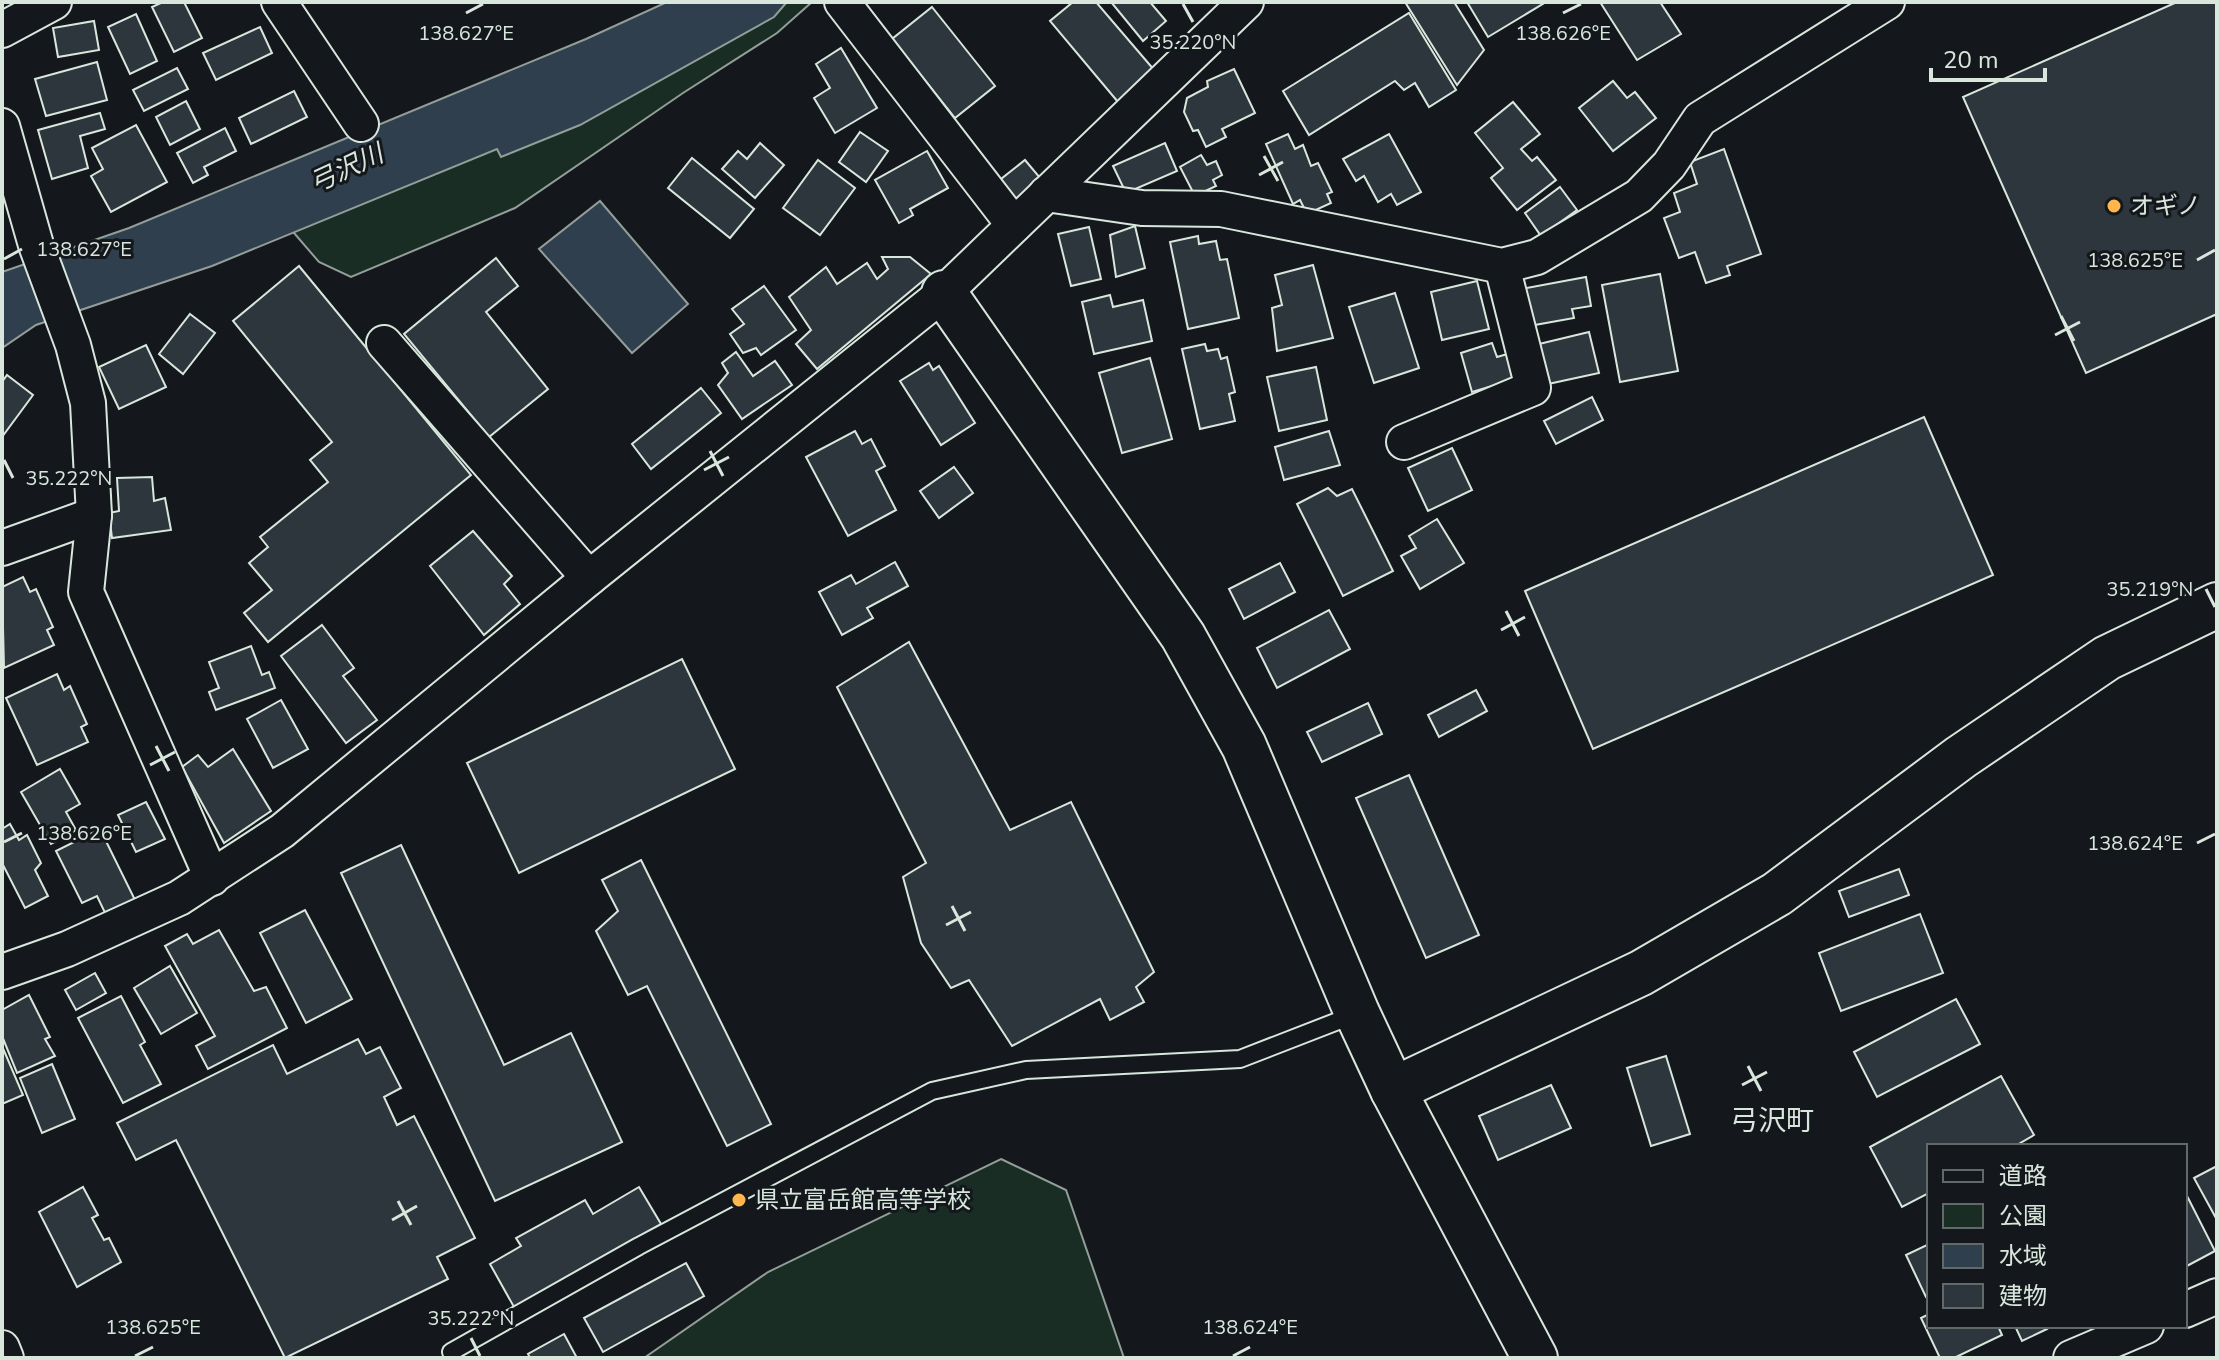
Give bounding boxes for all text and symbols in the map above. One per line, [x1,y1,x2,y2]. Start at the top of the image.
text: 138.627°E [418,20,514,47]
text: 138.626°E [1515,20,1611,47]
text: 35.220°N [1150,29,1236,56]
scale bar [1931,32,2045,82]
text: 20 m [1943,44,1999,76]
water label: 弓沢川 [303,135,392,201]
place label: オギノ [2130,190,2201,222]
marker: オギノ [2105,197,2123,215]
text: 138.627°E [36,236,132,263]
text: 138.625°E [2087,247,2183,274]
text: 35.222°N [26,465,112,492]
text: 35.219°N [2107,576,2193,603]
text: 138.626°E [36,820,132,847]
text: 138.624°E [2087,830,2183,857]
district label: 弓沢町 [1730,1102,1814,1140]
legend [1927,1144,2187,1328]
text: 道路 [1999,1160,2047,1192]
place label: 県立富岳館高等学校 [755,1184,971,1216]
marker: 県立富岳館高等学校 [730,1191,748,1209]
text: 公園 [1999,1200,2047,1232]
text: 水域 [1999,1240,2047,1272]
text: 建物 [1999,1280,2047,1312]
text: 35.222°N [428,1305,514,1332]
text: 138.625°E [105,1314,201,1341]
text: 138.624°E [1202,1314,1298,1341]

